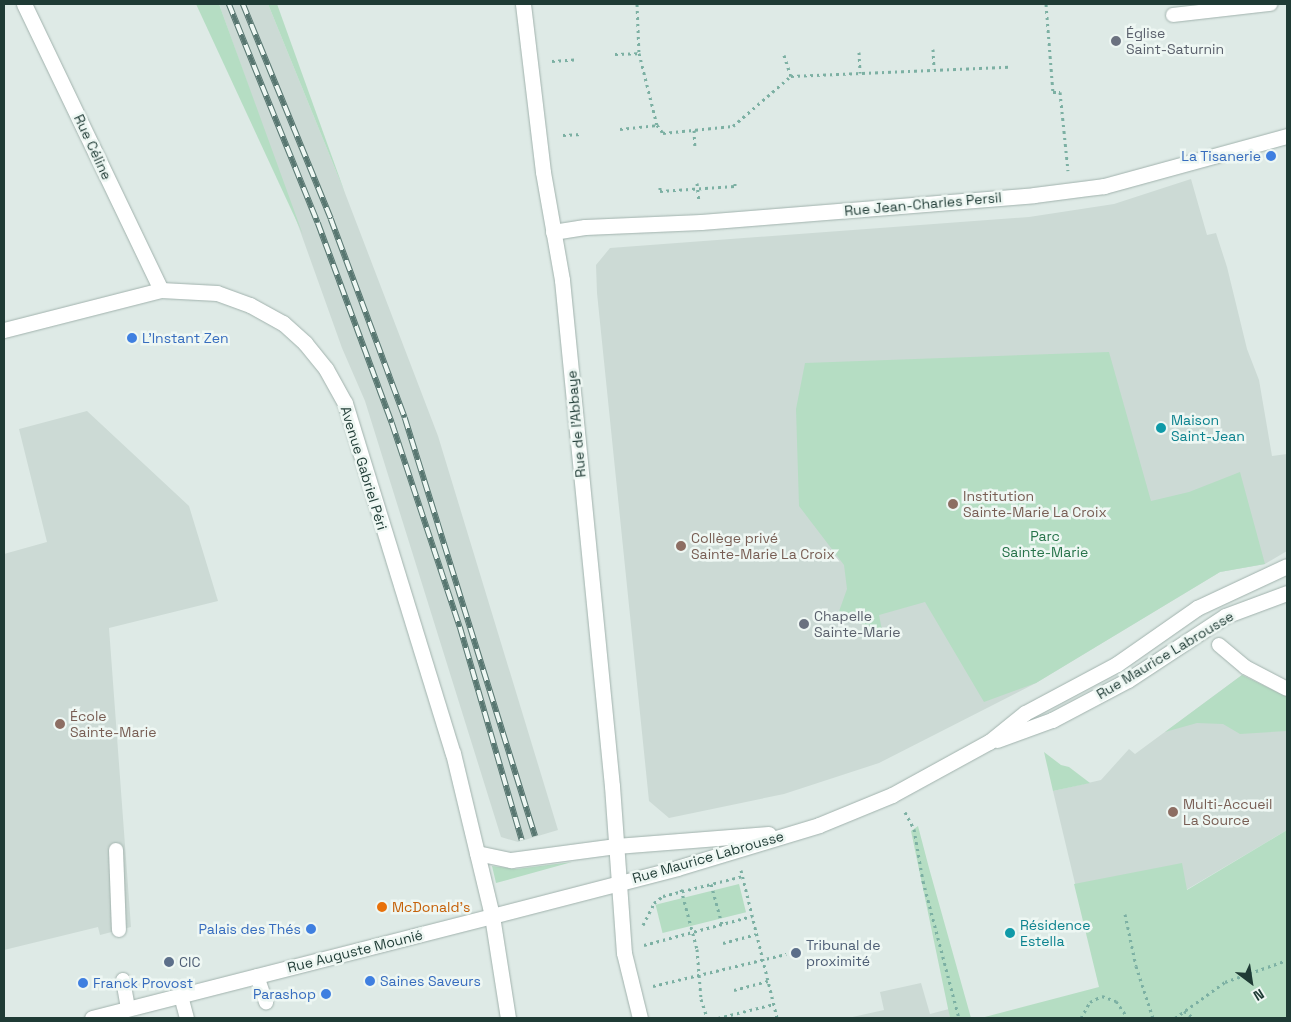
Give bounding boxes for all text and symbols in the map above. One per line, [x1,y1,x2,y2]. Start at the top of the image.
place label: Église Saint-Saturnin [1126,25,1224,58]
marker: Église Saint-Saturnin [1110,35,1122,47]
street label: Rue Céline [71,112,115,182]
place label: La Tisanerie [1181,148,1261,164]
marker: La Tisanerie [1265,150,1277,162]
street label: Rue Jean-Charles Persil [844,189,1002,219]
place label: L'Instant Zen [142,330,229,346]
marker: L'Instant Zen [126,332,138,344]
street label: Rue de l'Abbaye [563,370,589,478]
street label: Avenue Gabriel Péri [337,404,391,532]
place label: Maison Saint-Jean [1171,412,1245,444]
marker: Maison Saint-Jean [1155,422,1167,434]
place label: Institution Sainte-Marie La Croix [963,488,1107,520]
marker: Institution Sainte-Marie La Croix [947,498,959,510]
park label: Parc Sainte-Marie [1002,528,1088,560]
place label: Collège privé Sainte-Marie La Croix [691,530,835,562]
marker: Collège privé Sainte-Marie La Croix [675,540,687,552]
street label: Rue Maurice Labrousse [1093,607,1237,703]
place label: Chapelle Sainte-Marie [814,608,900,640]
marker: Chapelle Sainte-Marie [798,618,810,630]
place label: École Sainte-Marie [70,708,156,740]
marker: École Sainte-Marie [54,718,66,730]
place label: Multi-Accueil La Source [1183,796,1272,829]
marker: Multi-Accueil La Source [1167,806,1179,818]
street label: Rue Maurice Labrousse [630,827,786,887]
place label: McDonald's [392,899,470,915]
marker: McDonald's [376,901,388,913]
place label: Résidence Estella [1020,917,1090,950]
place label: Palais des Thés [198,921,301,937]
marker: Palais des Thés [305,923,317,935]
street label: Rue Auguste Mounié [285,926,425,976]
marker: Résidence Estella [1004,927,1016,939]
place label: Tribunal de proximité [806,937,880,970]
marker: Tribunal de proximité [790,947,802,959]
place label: CIC [179,954,200,970]
marker: CIC [163,956,175,968]
north arrow [1226,957,1276,1007]
place label: Saines Saveurs [380,973,481,989]
place label: Franck Provost [93,975,193,991]
marker: Saines Saveurs [364,975,376,987]
marker: Franck Provost [77,977,89,989]
text: N [1250,985,1267,1005]
place label: Parashop [253,986,316,1002]
marker: Parashop [320,988,332,1000]

